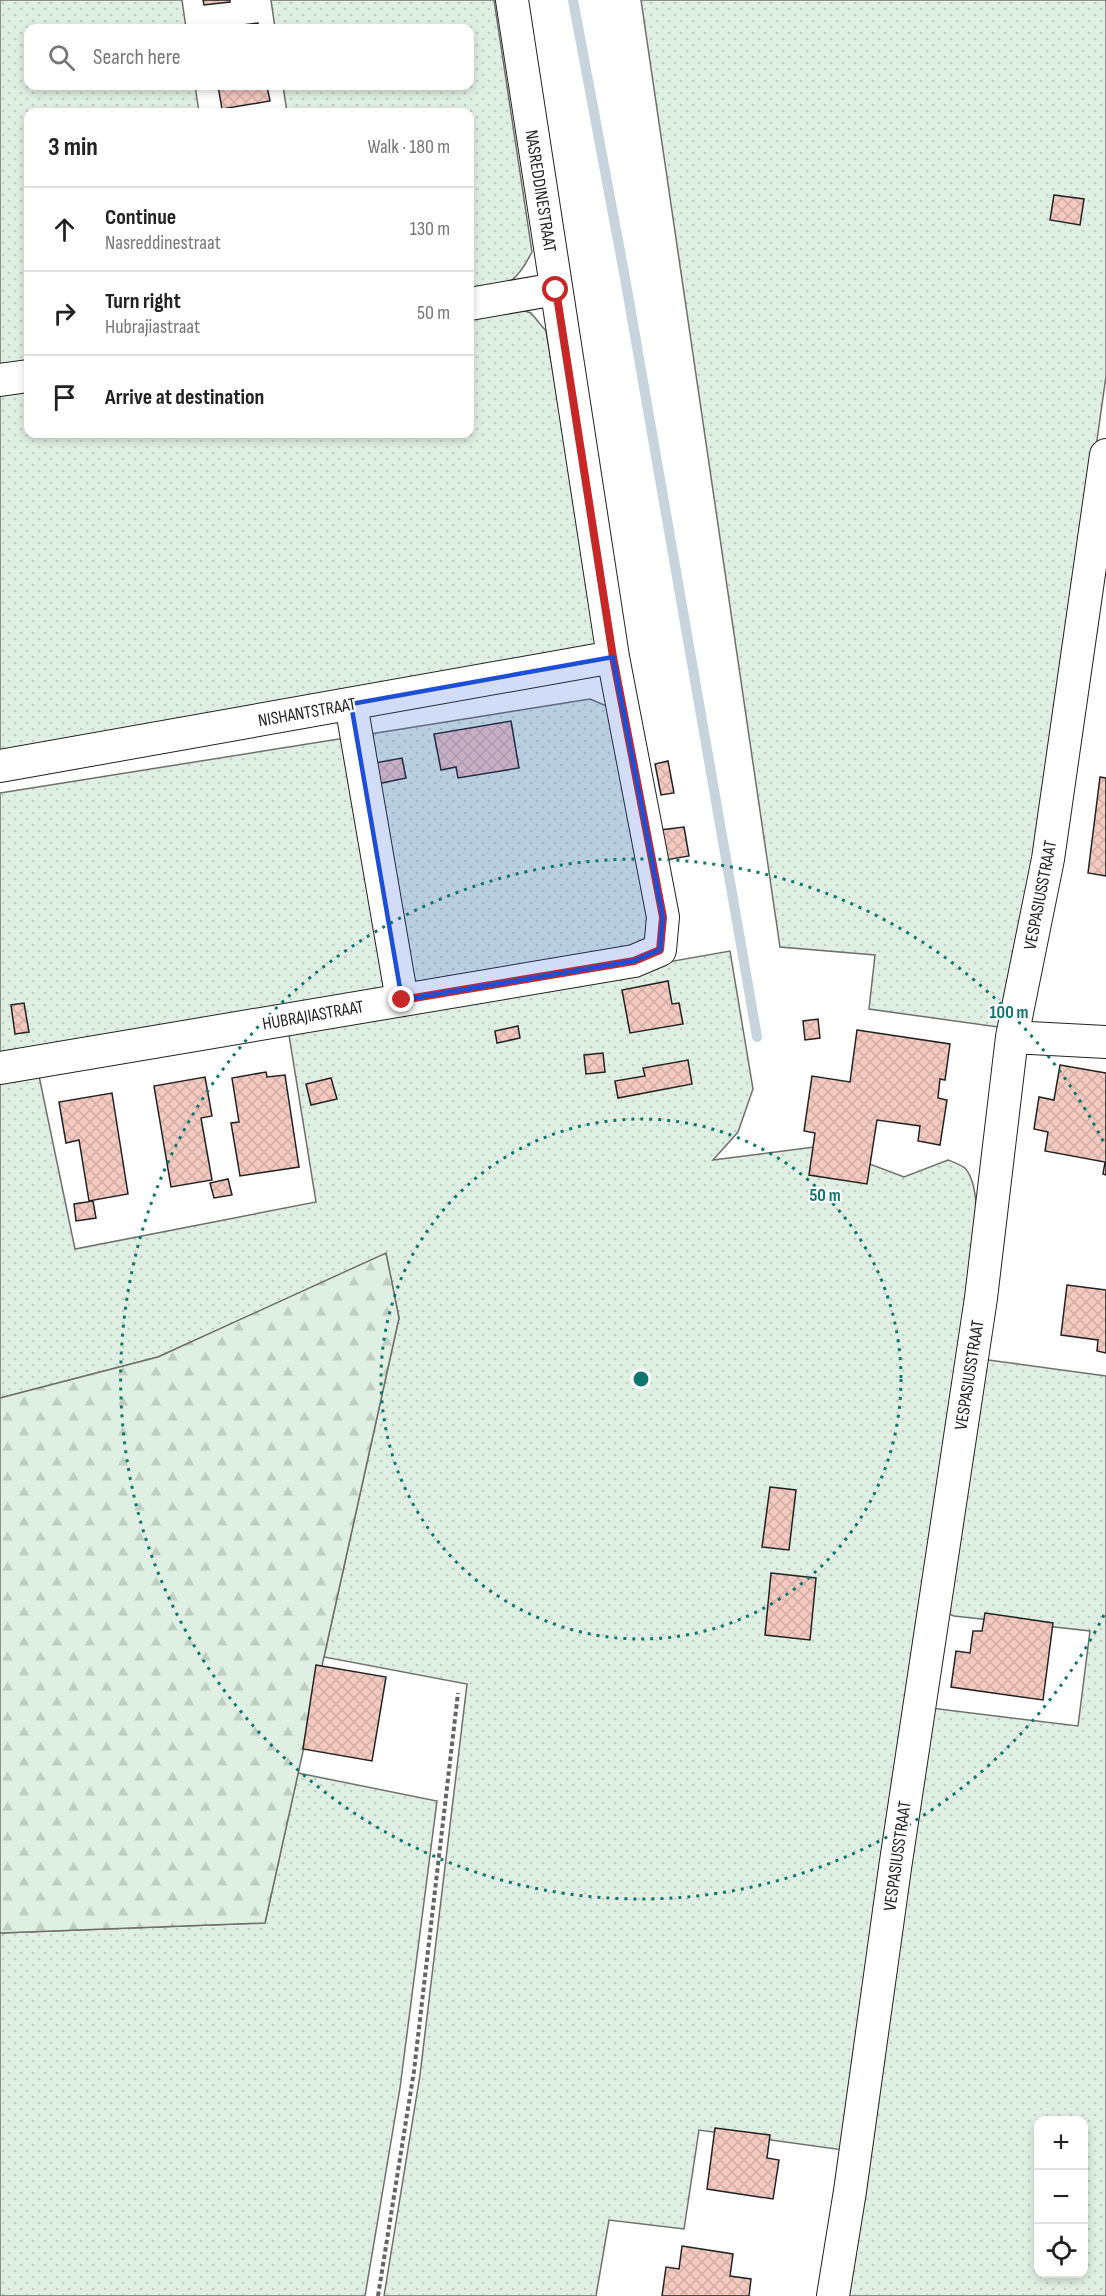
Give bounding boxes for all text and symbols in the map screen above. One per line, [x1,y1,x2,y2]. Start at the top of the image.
search box [24,24,474,90]
icon: search [45,41,78,74]
text: Search here [93,44,180,71]
street label: NASREDDINESTRAAT [520,128,561,254]
text: 3 min [48,132,98,163]
text: Walk · 180 m [367,135,450,159]
text: Continue [105,204,176,231]
icon: ahead [48,213,81,246]
text: 130 m [410,217,450,241]
text: Nasreddinestraat [105,231,221,255]
route start [542,276,568,302]
text: Turn right [105,288,181,315]
icon: right [48,297,81,330]
text: 50 m [417,301,450,325]
text: Hubrajiastraat [105,315,200,339]
icon: arrive [48,381,81,414]
text: Arrive at destination [105,384,264,411]
street label: NISHANTSTRAAT [256,694,358,731]
street label: VESPASIUSSTRAAT [1020,839,1061,952]
route end [388,986,414,1012]
street label: HUBRAJIASTRAAT [261,996,365,1035]
text: 100 m [990,1002,1029,1023]
text: 50 m [809,1185,841,1206]
street label: VESPASIUSSTRAAT [950,1319,989,1432]
centre of rings [631,1369,651,1389]
street label: VESPASIUSSTRAAT [879,1800,916,1913]
map controls [1034,2116,1088,2278]
button: + [1034,2116,1088,2170]
button: − [1034,2170,1088,2224]
button: locate [1034,2224,1088,2278]

